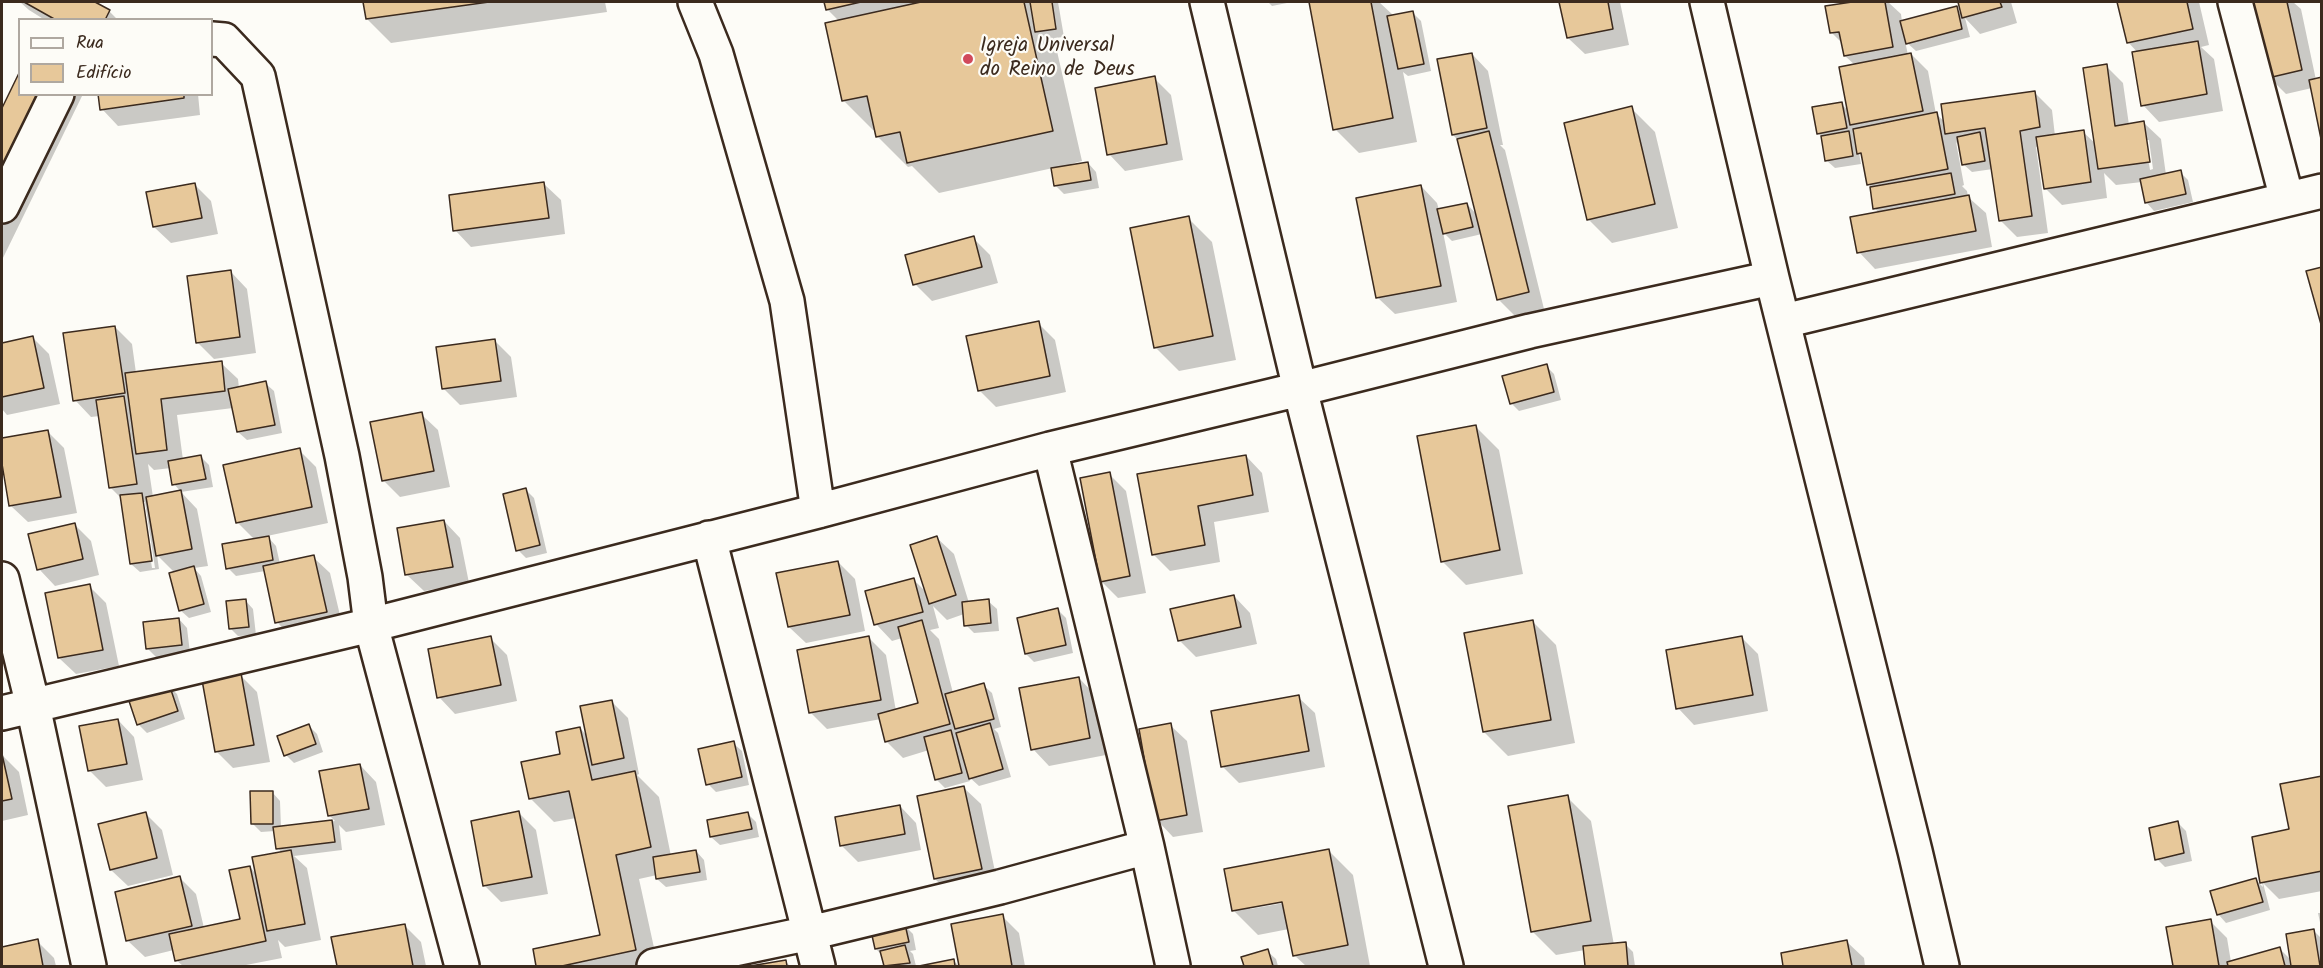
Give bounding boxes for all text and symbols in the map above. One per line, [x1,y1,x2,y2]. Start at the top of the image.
legend [18,18,213,96]
text: Rua [76,29,104,58]
place label: Igreja Universal do Reino de Deus [980,34,1135,84]
marker: Igreja Universal do Reino de Deus [961,52,975,66]
text: Edifício [76,59,131,88]

